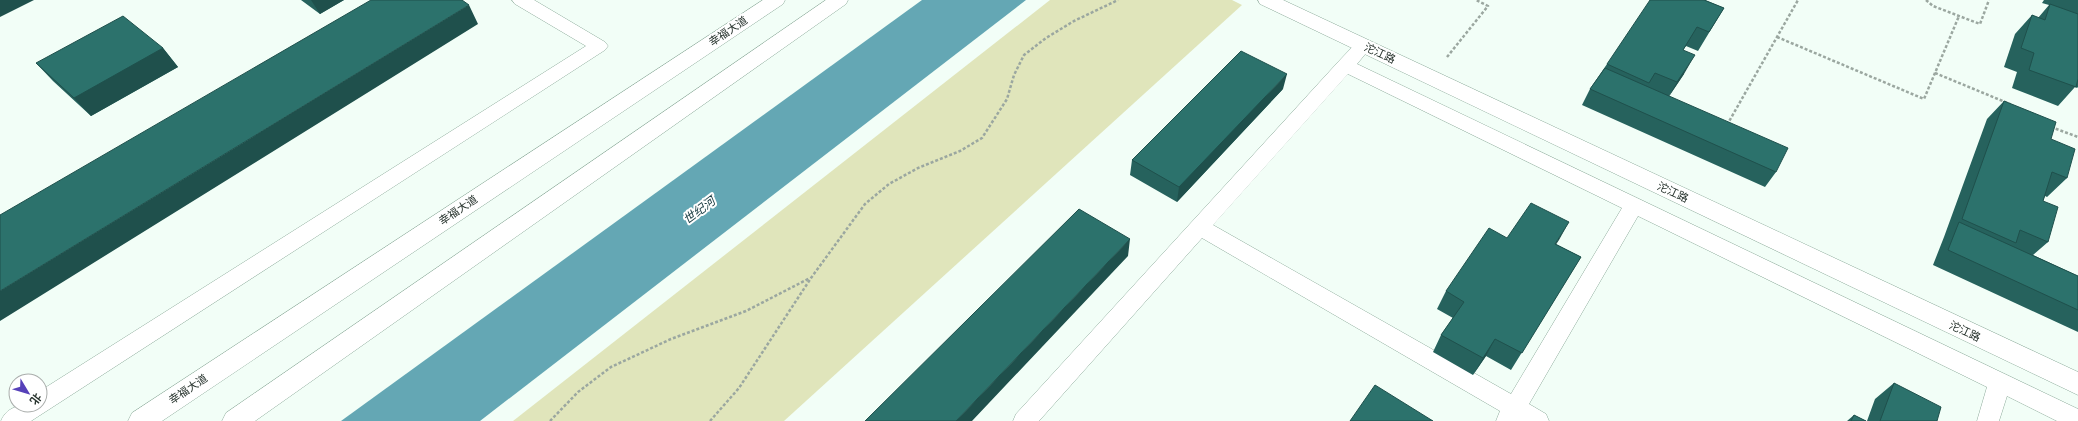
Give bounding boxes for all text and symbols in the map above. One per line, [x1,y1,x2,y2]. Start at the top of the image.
street label: 幸福大道 [706,13,750,49]
street label: 沱江路 [1362,40,1398,66]
street label: 沱江路 [1655,179,1691,205]
street label: 幸福大道 [436,192,480,228]
water label: 世纪河 [680,192,719,227]
street label: 沱江路 [1947,318,1983,344]
street label: 幸福大道 [166,371,210,407]
north arrow [8,373,48,413]
text: 北 [27,391,45,408]

